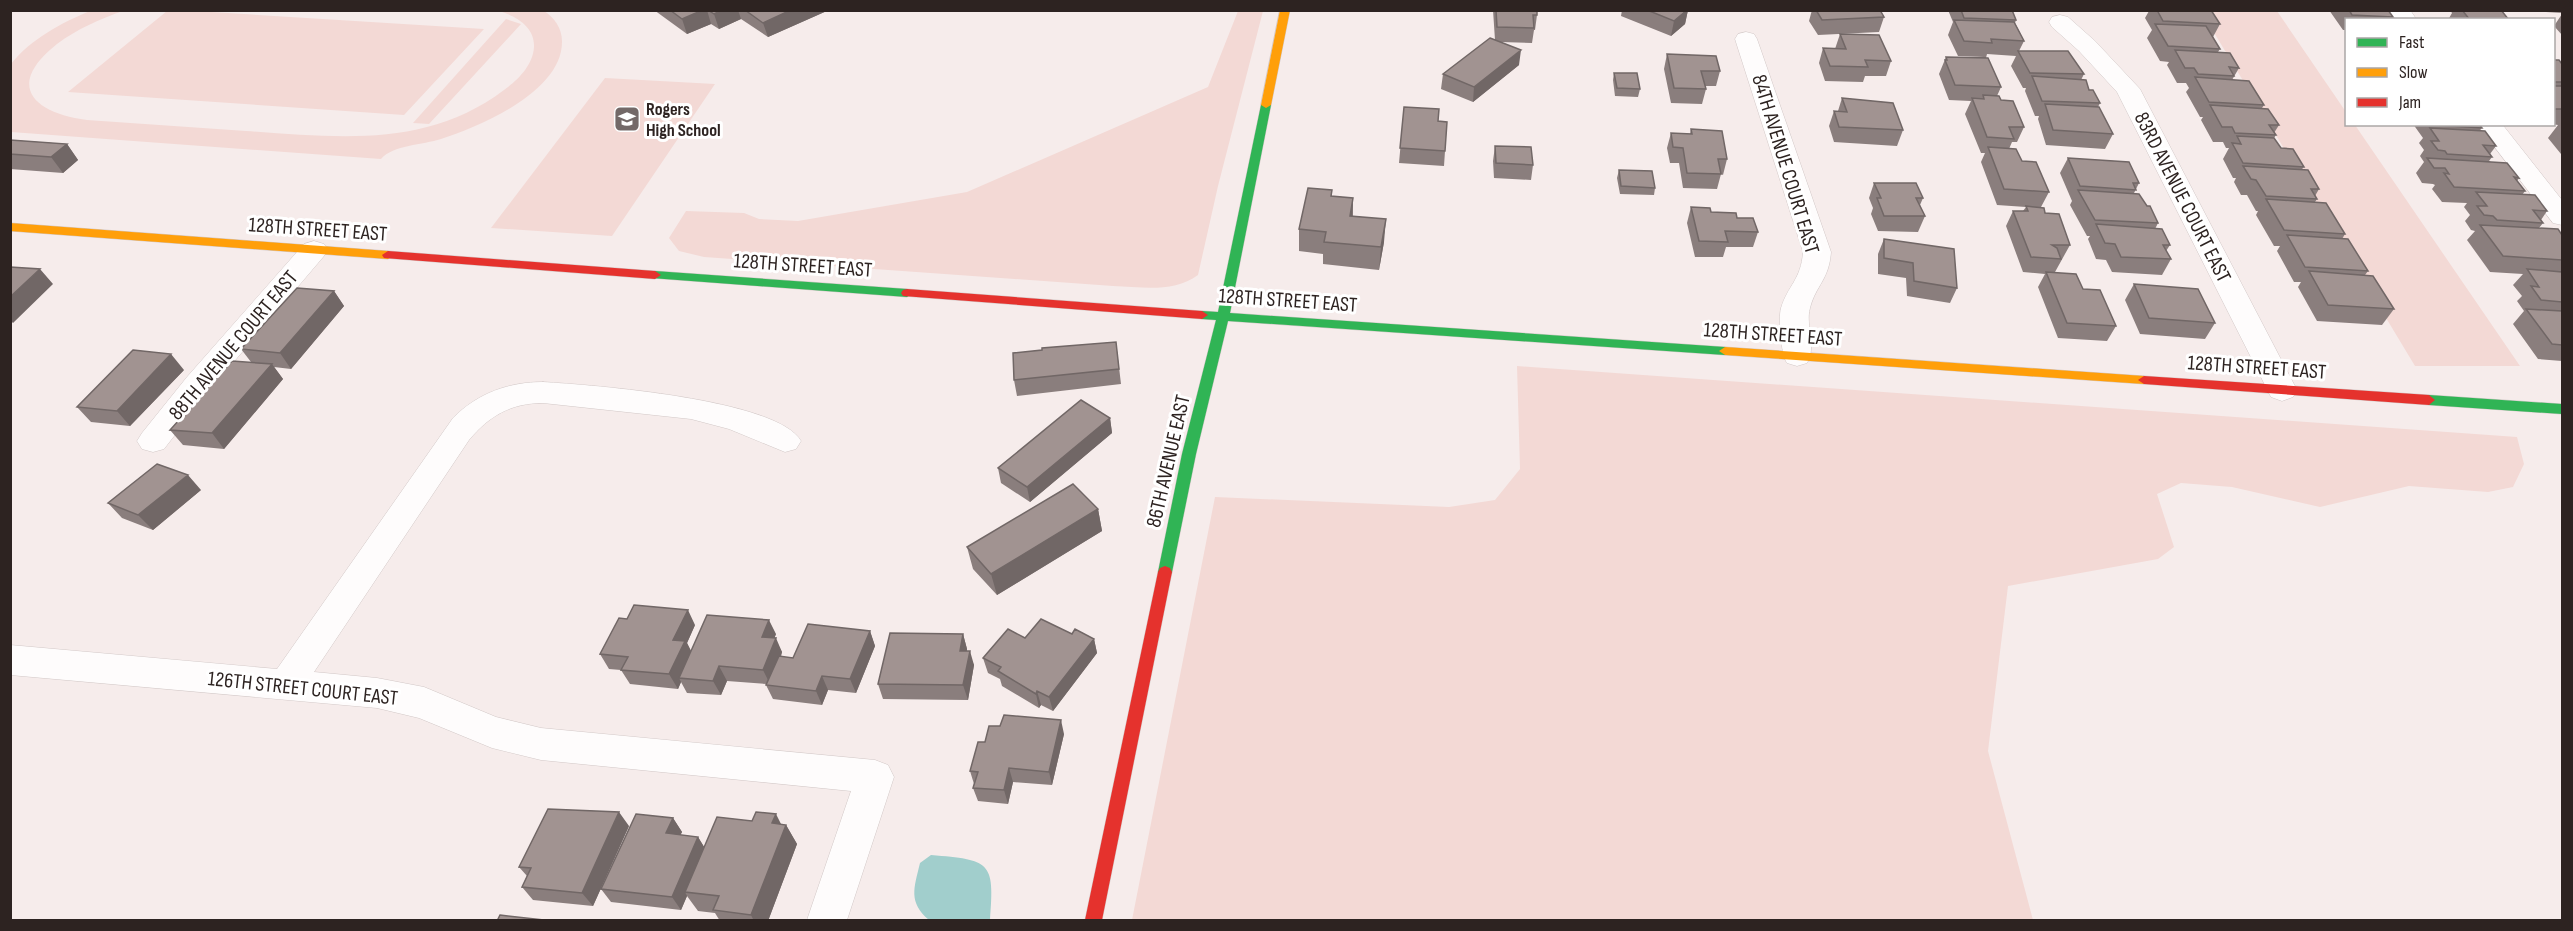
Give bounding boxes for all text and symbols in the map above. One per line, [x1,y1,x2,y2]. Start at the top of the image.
legend [2345,18,2555,126]
text: Fast [2399,32,2425,53]
text: Slow [2399,62,2428,83]
street label: 84TH AVENUE COURT EAST [1746,71,1825,257]
text: Jam [2398,92,2421,113]
place label: Rogers High School [646,99,721,141]
school or university icon: Rogers High School [612,104,642,134]
street label: 83RD AVENUE COURT EAST [2129,108,2237,287]
street label: 128TH STREET EAST [248,212,389,247]
street label: 128TH STREET EAST [733,248,874,283]
street label: 88TH AVENUE COURT EAST [164,265,304,425]
street label: 128TH STREET EAST [1218,283,1359,318]
street label: 128TH STREET EAST [1703,317,1844,352]
street label: 128TH STREET EAST [2187,350,2328,385]
street label: 86TH AVENUE EAST [1141,392,1196,530]
street label: 126TH STREET COURT EAST [207,666,400,711]

